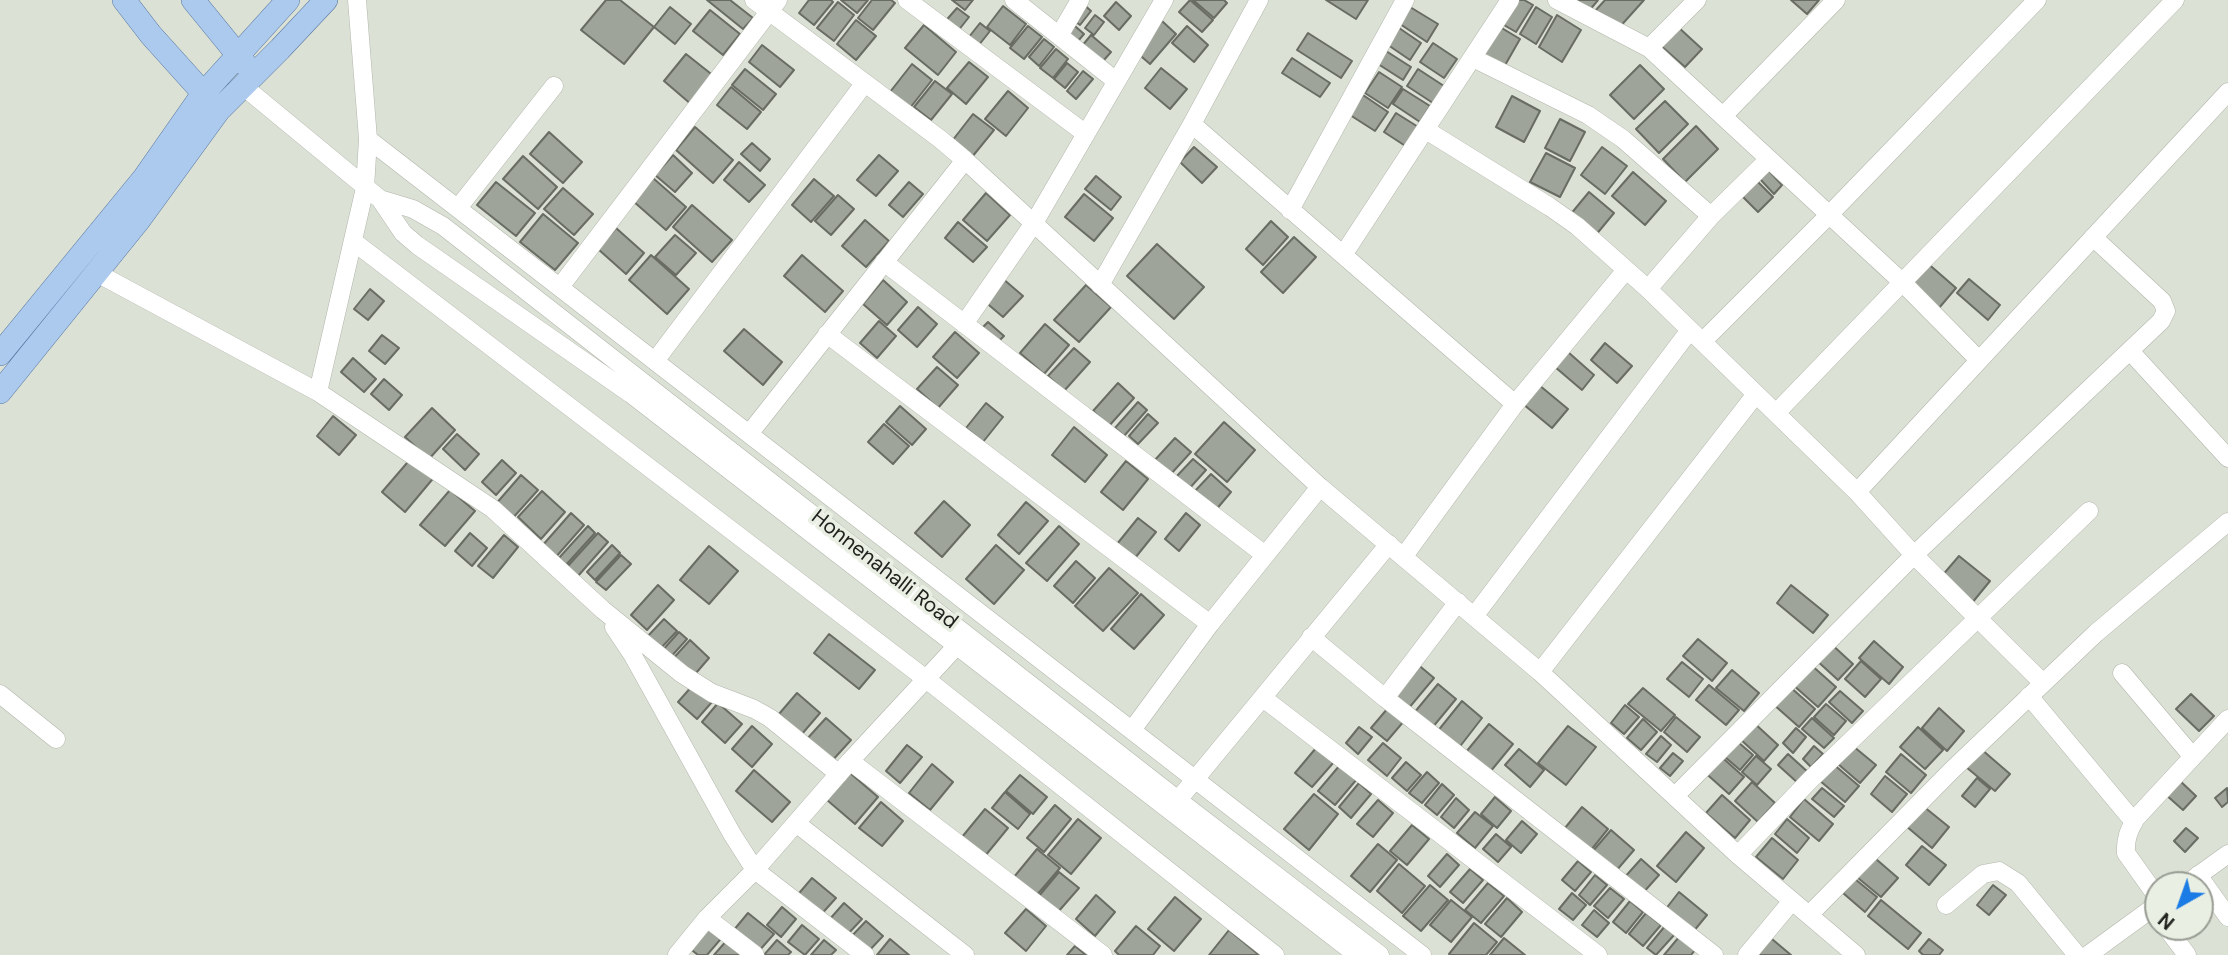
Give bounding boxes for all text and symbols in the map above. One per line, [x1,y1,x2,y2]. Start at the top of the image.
street label: Honnenahalli Road [806,505,962,635]
north arrow [2144,871,2214,941]
text: N [2153,907,2180,935]

